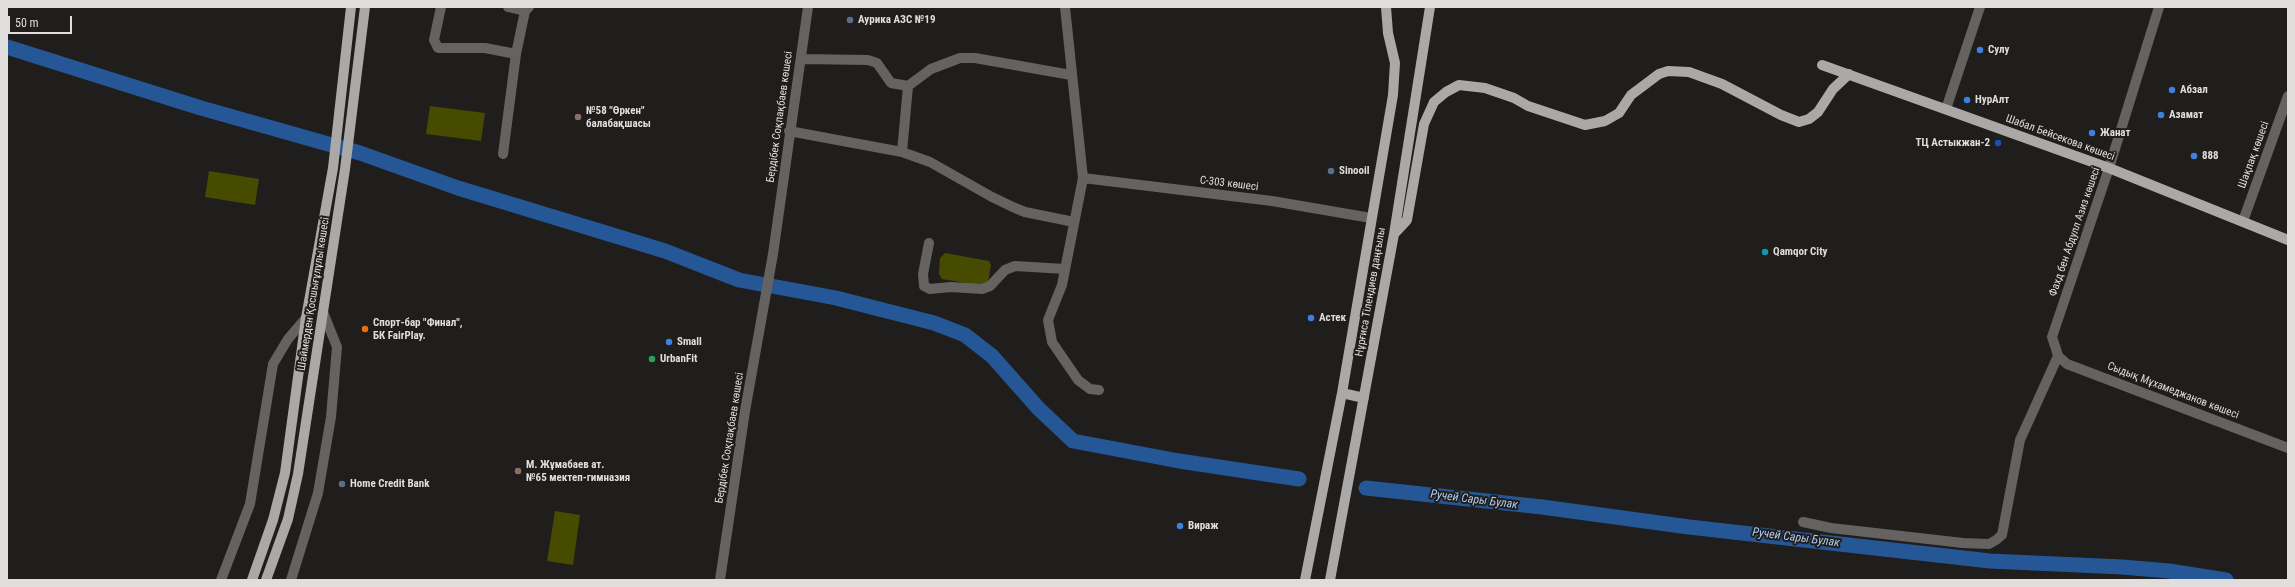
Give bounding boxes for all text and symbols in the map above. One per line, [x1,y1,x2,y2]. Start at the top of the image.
scale bar [10,8,74,34]
place label: Аурика АЗС №19 [858,13,935,27]
marker: Аурика АЗС №19 [845,15,855,25]
text: 50 m [15,16,39,30]
place label: Сулу [1988,43,2009,57]
marker: Сулу [1975,45,1985,55]
street label: Бердібек Соқпақбаев көшесі [764,51,796,183]
place label: Абзал [2180,83,2208,97]
marker: Абзал [2167,85,2177,95]
place label: НурАлт [1975,93,2009,107]
marker: НурАлт [1962,95,1972,105]
place label: №58 "Өркен" балабақшасы [586,104,651,130]
place label: Азамат [2169,108,2203,122]
marker: Азамат [2156,110,2166,120]
marker: №58 "Өркен" балабақшасы [573,112,583,122]
street label: Шабал Бейсекова көшесі [2004,112,2116,164]
street label: Шақпақ көшесі [2236,120,2272,190]
place label: Жанат [2100,126,2130,140]
marker: Жанат [2087,128,2097,138]
place label: ТЦ Астыкжан-2 [1915,136,1990,150]
marker: ТЦ Астыкжан-2 [1993,138,2003,148]
place label: 888 [2202,149,2219,163]
marker: 888 [2189,151,2199,161]
place label: Sinooil [1339,164,1370,178]
marker: Sinooil [1326,166,1336,176]
street label: Фахд бен Абдулл Азиз көшесі [2047,166,2103,298]
street label: С-303 көшесі [1199,174,1259,194]
street label: Шаймерден Қосшығұлұлы көшесі [295,216,333,372]
street label: Нұрғиса Тілендиев даңғылы [1353,226,1389,358]
place label: Qamqor City [1773,245,1827,259]
marker: Qamqor City [1760,247,1770,257]
place label: Астек [1319,311,1346,325]
marker: Астек [1306,313,1316,323]
place label: Спорт-бар "Финал", БК FairPlay. [373,316,462,342]
marker: Спорт-бар "Финал", БК FairPlay. [360,324,370,334]
place label: Small [677,335,702,349]
marker: Small [664,337,674,347]
place label: UrbanFit [660,352,697,366]
marker: UrbanFit [647,354,657,364]
street label: Сыдық Мұхамеджанов көшесі [2105,360,2241,422]
street label: Бердібек Соқпақбаев көшесі [713,372,747,504]
place label: М. Жұмабаев ат. №65 мектеп-гимназия [526,458,630,484]
marker: М. Жұмабаев ат. №65 мектеп-гимназия [513,466,523,476]
place label: Home Credit Bank [350,477,429,491]
marker: Home Credit Bank [337,479,347,489]
water label: Ручей Сары Булак [1430,487,1518,513]
place label: Вираж [1188,519,1219,533]
marker: Вираж [1175,521,1185,531]
water label: Ручей Сары Булак [1752,525,1840,551]

